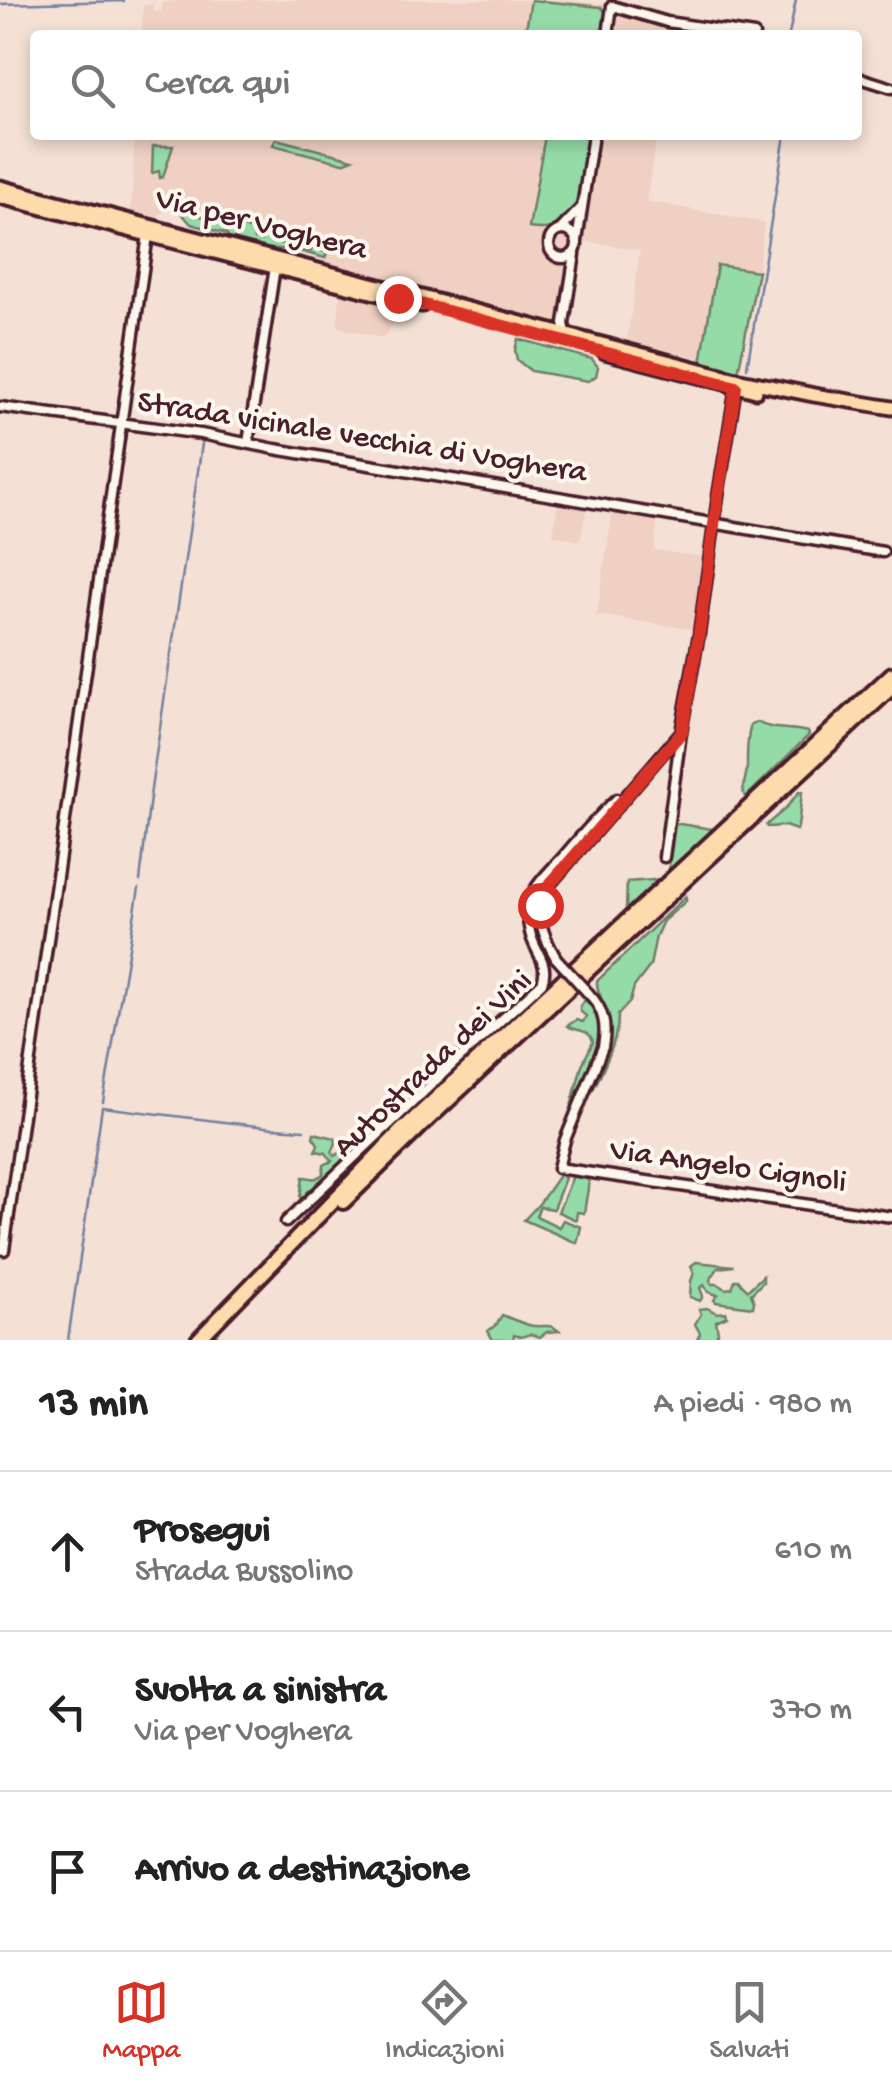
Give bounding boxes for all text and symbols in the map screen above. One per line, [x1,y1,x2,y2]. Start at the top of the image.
search box [30,30,862,140]
icon: search [65,58,120,113]
text: Cerca qui [145,63,290,107]
street label: Via per Voghera [150,181,372,271]
route end [376,276,422,322]
street label: Strada vicinale vecchia di Voghera [135,385,591,494]
route start [518,883,564,929]
street label: Autostrada dei Vini [327,963,541,1167]
street label: Via Angelo Cignoli [606,1132,849,1203]
text: 13 min [40,1381,148,1430]
text: A piedi · 980 m [653,1386,852,1424]
text: Prosegui [135,1510,270,1554]
icon: ahead [40,1524,95,1579]
text: 610 m [774,1532,852,1570]
text: Strada Bussolino [135,1554,353,1592]
text: Svolta a sinistra [135,1670,386,1714]
icon: left [40,1684,95,1739]
text: 370 m [770,1692,852,1730]
text: Via per Voghera [135,1714,352,1752]
icon: arrive [40,1844,95,1899]
text: Arrivo a destinazione [135,1849,469,1893]
tab: Mappa [102,1975,180,2068]
tab: Indicazioni [385,1975,505,2068]
tab: Salvati [710,1975,790,2068]

